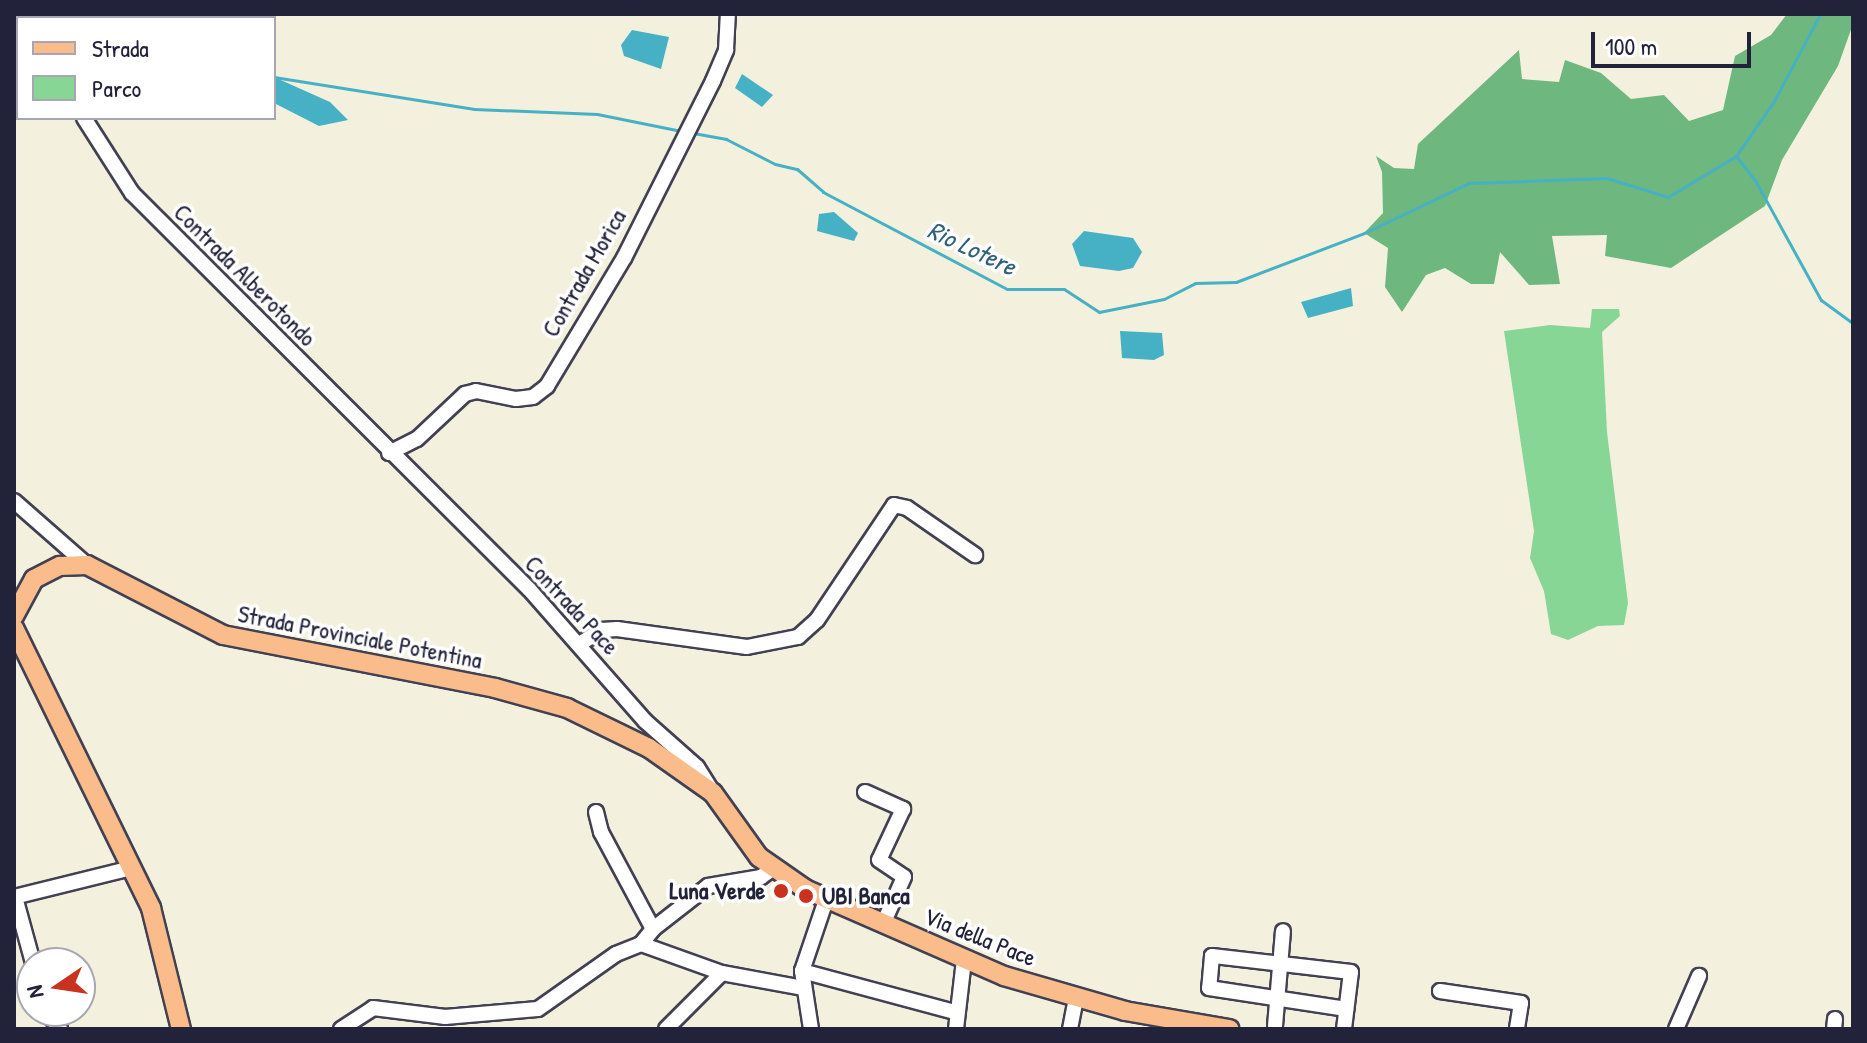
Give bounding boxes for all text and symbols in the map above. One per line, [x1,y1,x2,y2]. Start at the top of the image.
legend [16,16,276,120]
scale bar [1595,16,1755,66]
text: 100 m [1605,30,1657,62]
text: Strada [92,32,149,64]
text: Parco [92,72,141,104]
street label: Contrada Alberotondo [168,198,322,352]
street label: Contrada Morica [536,204,632,342]
water label: Rio Lotere [923,214,1021,282]
street label: Contrada Pace [519,550,625,660]
street label: Strada Provinciale Potentina [236,599,484,675]
place label: Luna Verde [670,877,765,905]
marker: Luna Verde [772,882,790,900]
place label: UBI Banca [822,882,910,910]
marker: UBI Banca [797,887,815,905]
street label: Via della Pace [920,902,1040,972]
north arrow [16,947,96,1027]
text: N [19,983,50,1001]

